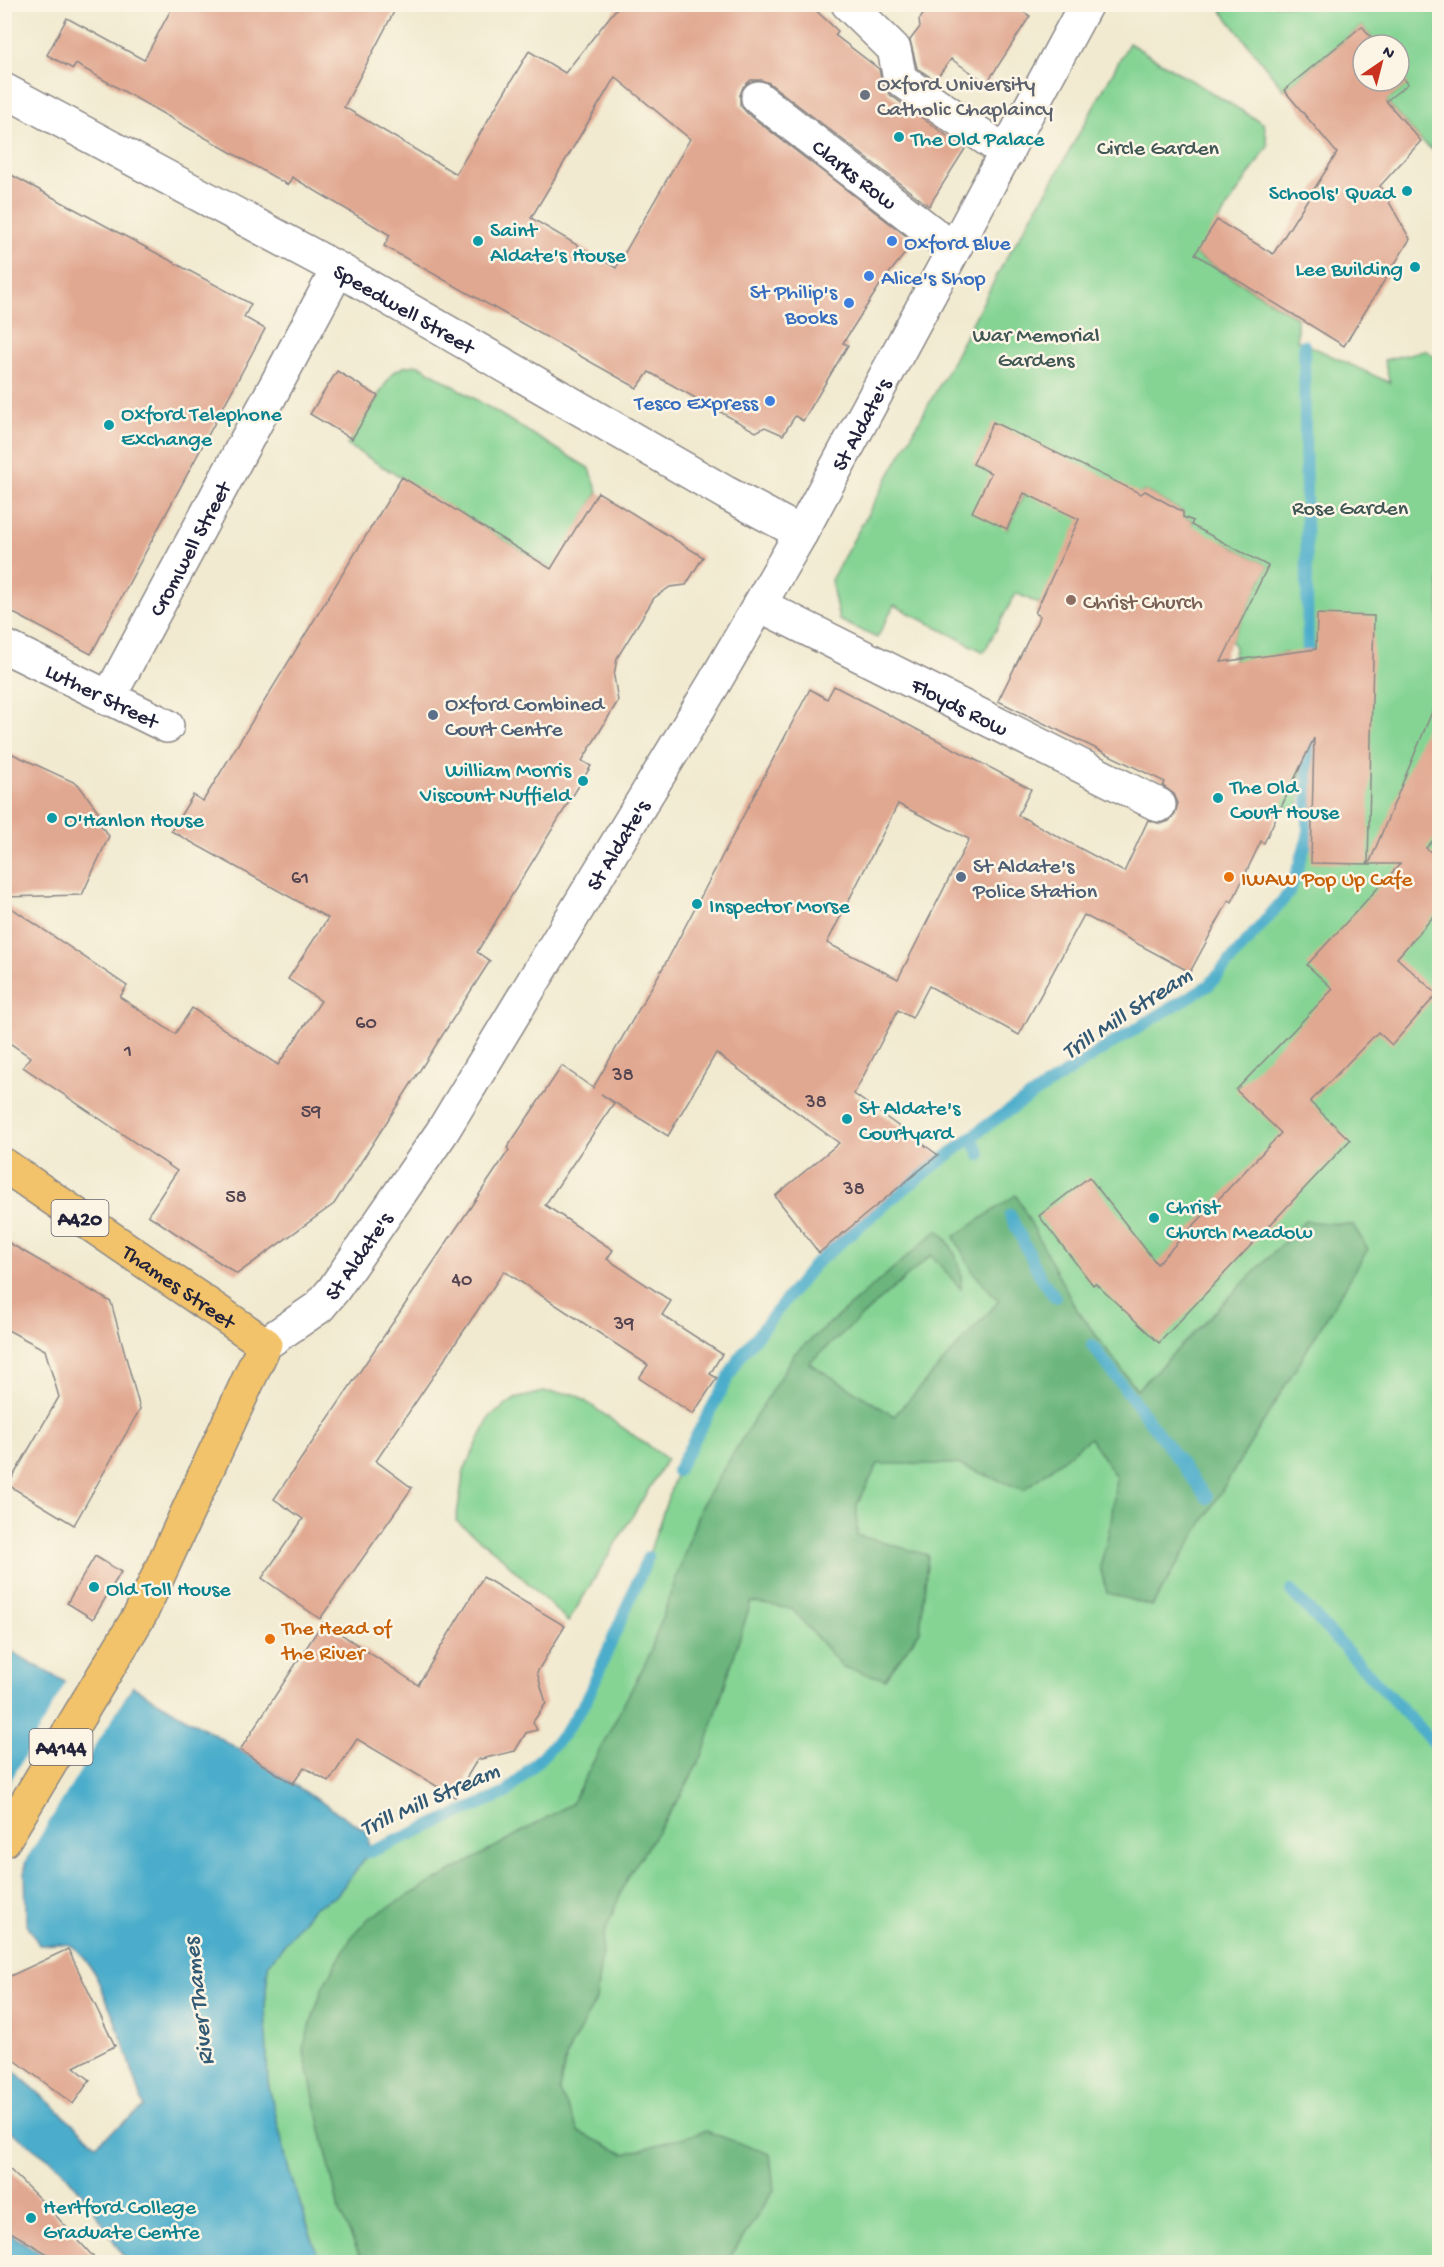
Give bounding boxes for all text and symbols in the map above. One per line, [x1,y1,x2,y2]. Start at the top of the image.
north arrow [1351,33,1411,93]
text: N [1378,43,1398,65]
place label: Oxford University Catholic Chaplaincy [877,73,1053,124]
marker: Oxford University Catholic Chaplaincy [858,88,872,102]
place label: The Old Palace [909,128,1045,154]
marker: The Old Palace [892,130,906,144]
street label: Clarks Row [805,136,900,217]
park label: Circle Garden [1097,137,1220,163]
place label: Schools' Quad [1269,182,1397,208]
marker: Schools' Quad [1400,184,1414,198]
place label: Saint Aldate's House [490,219,627,270]
place label: Oxford Blue [904,232,1011,258]
marker: Saint Aldate's House [471,234,485,248]
marker: Oxford Blue [885,234,899,248]
place label: Lee Building [1295,258,1403,284]
street label: Speedwell Street [328,260,480,363]
marker: Lee Building [1408,260,1422,274]
place label: Alice's Shop [881,267,986,293]
marker: Alice's Shop [862,269,876,283]
place label: St Philip's Books [750,281,838,332]
marker: St Philip's Books [842,296,856,310]
park label: War Memorial Gardens [972,324,1100,375]
street label: St Aldate's [828,374,899,476]
place label: Tesco Express [633,392,759,418]
marker: Tesco Express [763,394,777,408]
place label: Oxford Telephone Exchange [121,403,282,454]
marker: Oxford Telephone Exchange [102,418,116,432]
street label: Cromwell Street [146,477,240,622]
park label: Rose Garden [1292,497,1409,523]
place label: Christ Church [1083,591,1203,617]
marker: Christ Church [1064,593,1078,607]
street label: Luther Street [40,659,163,738]
street label: Floyds Row [905,673,1011,744]
place label: Oxford Combined Court Centre [445,693,606,744]
marker: Oxford Combined Court Centre [426,708,440,722]
place label: William Morris Viscount Nuffield [419,759,573,810]
marker: William Morris Viscount Nuffield [576,774,590,788]
place label: The Old Court House [1228,776,1340,827]
marker: The Old Court House [1211,791,1225,805]
street label: St Aldate's [582,795,658,896]
place label: O'Hanlon House [64,809,204,835]
marker: O'Hanlon House [45,811,59,825]
place label: St Aldate's Police Station [972,855,1098,906]
house number: 61 [291,868,309,891]
place label: IWAW Pop Up Cafe [1241,868,1413,894]
marker: St Aldate's Police Station [954,870,968,884]
marker: IWAW Pop Up Cafe [1222,870,1236,884]
place label: Inspector Morse [709,895,850,921]
marker: Inspector Morse [690,897,704,911]
water label: Trill Mill Stream [1057,962,1198,1068]
house number: 60 [355,1013,377,1036]
house number: 1 [123,1041,132,1064]
house number: 38 [611,1065,634,1088]
house number: 38 [804,1092,827,1115]
place label: St Aldate's Courtyard [859,1097,961,1148]
house number: 59 [301,1102,321,1125]
marker: St Aldate's Courtyard [840,1112,854,1126]
house number: 38 [842,1179,865,1202]
house number: 58 [225,1187,247,1210]
place label: Christ Church Meadow [1166,1196,1313,1247]
road number: A420 [52,1200,109,1236]
street label: St Aldate's [321,1208,401,1307]
marker: Christ Church Meadow [1147,1211,1161,1225]
street label: Thames Street [114,1240,241,1338]
house number: 40 [452,1270,472,1293]
house number: 39 [613,1314,634,1337]
place label: Old Toll House [106,1578,231,1604]
marker: Old Toll House [87,1580,101,1594]
place label: The Head of the River [280,1617,393,1668]
marker: The Head of the River [263,1632,277,1646]
road number: A4144 [29,1729,92,1765]
water label: Trill Mill Stream [356,1758,505,1845]
water label: River Thames [178,1934,223,2067]
place label: Hertford College Graduate Centre [43,2196,200,2247]
marker: Hertford College Graduate Centre [24,2211,38,2225]

